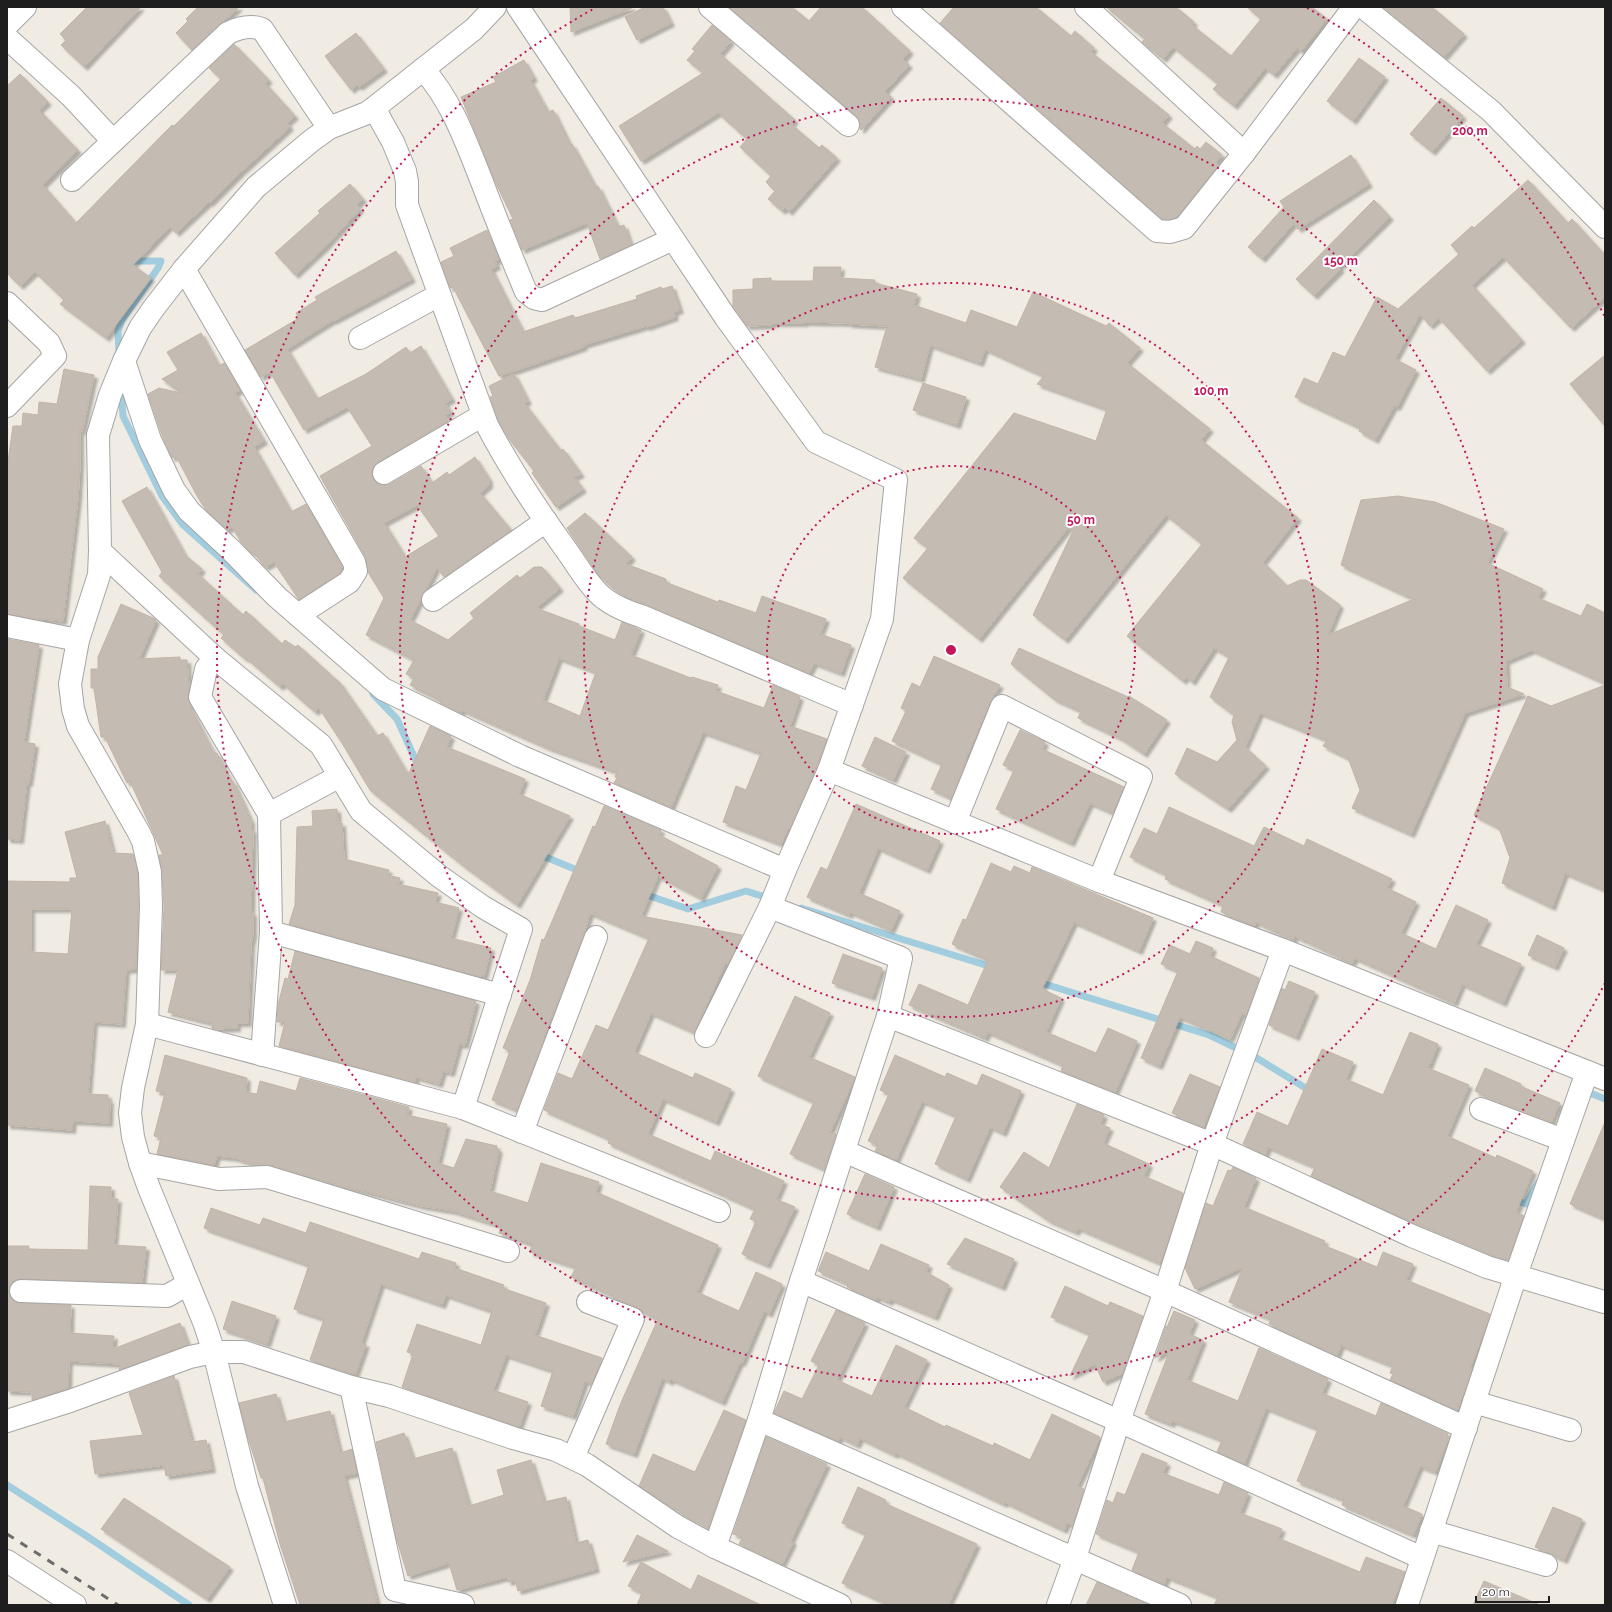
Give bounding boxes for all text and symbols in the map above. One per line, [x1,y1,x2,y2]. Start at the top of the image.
text: 200 m [1452,124,1488,138]
text: 150 m [1324,254,1358,268]
text: 100 m [1194,384,1228,398]
text: 50 m [1067,513,1095,527]
centre of rings [944,643,958,657]
scale bar [1476,1578,1549,1604]
text: 20 m [1482,1585,1510,1599]

